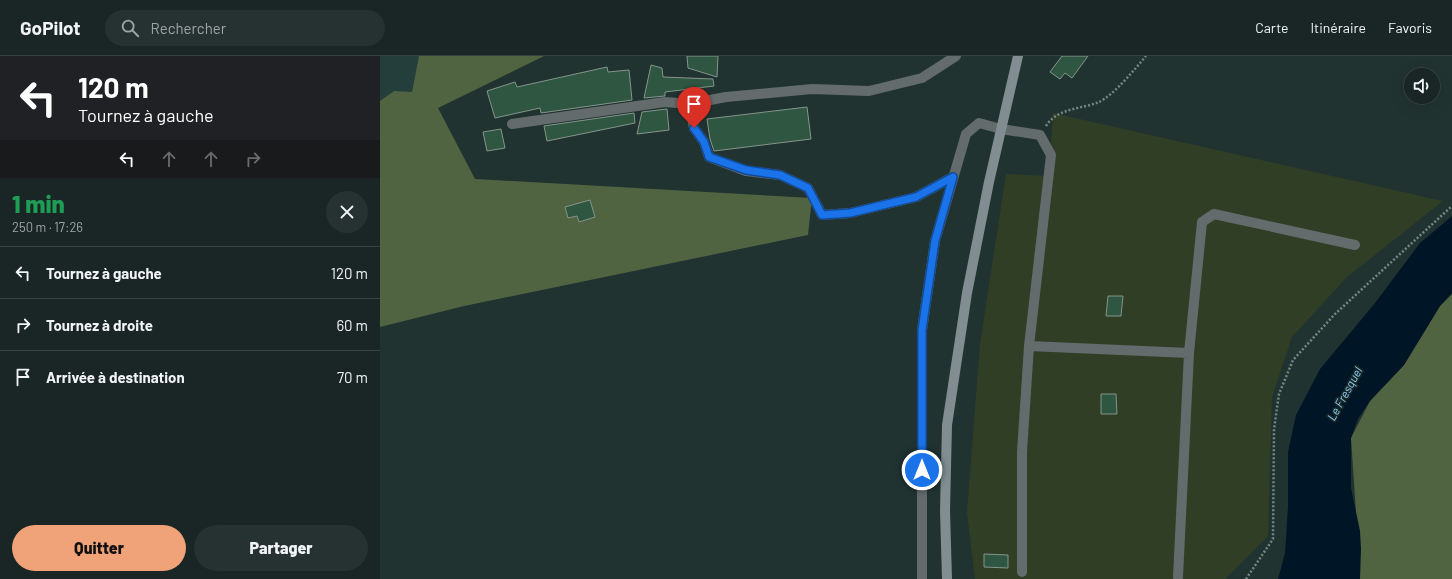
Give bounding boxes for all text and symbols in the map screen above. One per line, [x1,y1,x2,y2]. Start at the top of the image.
search box [105,10,385,46]
text: GoPilot [20,16,81,39]
icon: search [119,17,141,39]
text: Rechercher [151,19,226,37]
text: Carte [1255,19,1288,36]
text: Itinéraire [1310,19,1366,36]
text: Favoris [1388,19,1432,36]
map controls [1404,68,1440,104]
button: sound [1404,68,1440,104]
text: 120 m [78,70,149,104]
icon: left [12,72,64,124]
pin [677,87,711,128]
icon: arrive [683,93,705,115]
text: Tournez à gauche [78,104,214,126]
icon: left [116,148,138,170]
icon: ahead [158,148,180,170]
icon: ahead [200,148,222,170]
icon: right [242,148,264,170]
text: 1 min [12,189,65,218]
button: close [326,191,368,233]
text: 250 m · 17:26 [12,219,83,235]
icon: left [12,262,34,284]
text: Tournez à gauche [46,264,162,282]
text: 120 m [331,264,368,282]
icon: right [12,314,34,336]
text: Tournez à droite [46,316,153,334]
text: 60 m [336,316,368,334]
water label: Le Fresquel [1324,364,1365,423]
icon: arrive [12,366,34,388]
text: Arrivée à destination [46,368,185,386]
text: 70 m [337,368,368,386]
position arrow [901,449,943,491]
button: Quitter [12,525,186,571]
button: Partager [194,525,368,571]

